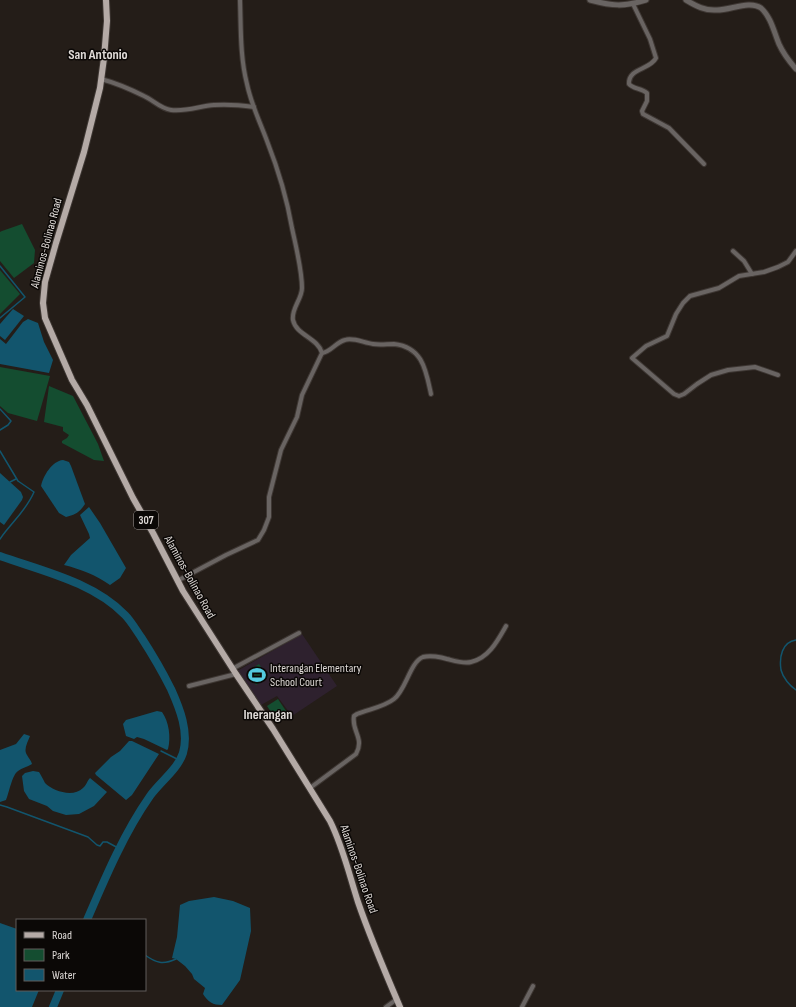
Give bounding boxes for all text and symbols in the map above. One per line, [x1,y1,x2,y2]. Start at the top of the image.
district label: San Antonio [68,46,128,63]
street label: Alaminos-Bolinao Road [27,196,66,291]
road number: 307 [134,511,158,529]
street label: Alaminos-Bolinao Road [160,532,219,621]
place label: Interangan Elementary School Court [270,661,362,690]
sports icon: Interangan Elementary School Court [247,665,267,685]
district label: Inerangan [243,706,293,723]
street label: Alaminos-Bolinao Road [336,822,381,915]
legend [16,919,146,991]
text: Road [52,928,72,943]
text: Park [52,948,70,963]
text: Water [52,968,76,983]

